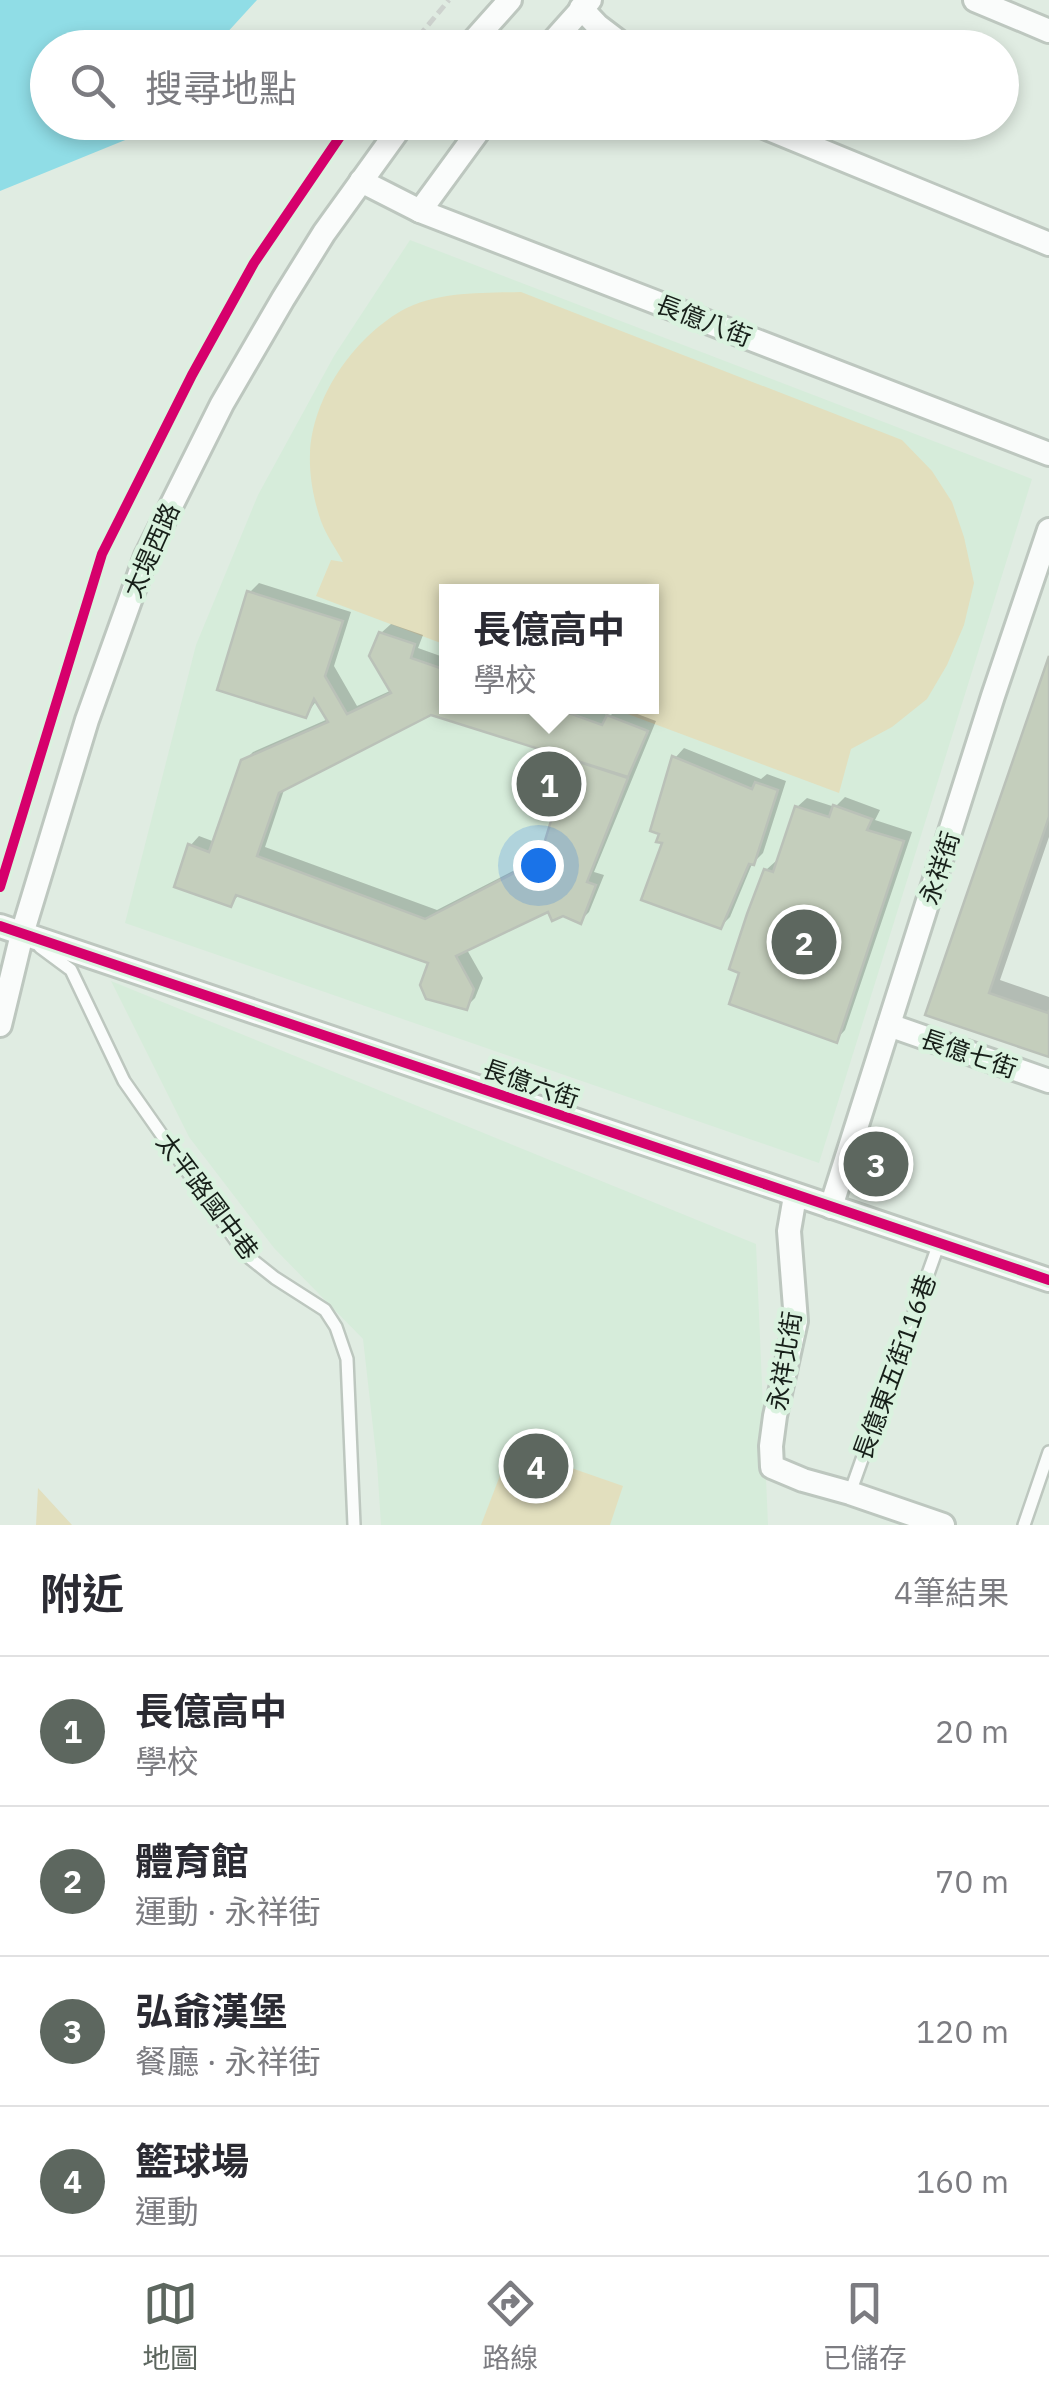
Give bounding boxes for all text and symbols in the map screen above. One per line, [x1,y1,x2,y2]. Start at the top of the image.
search box [30,30,1019,140]
icon: search [65,58,120,113]
text: 搜尋地點 [145,63,297,112]
street label: 長億八街 [651,287,757,353]
street label: 太堤西路 [116,498,186,602]
popup [439,584,659,714]
text: 長億高中 [473,604,625,653]
text: 學校 [473,658,537,700]
pin: 1 [516,746,582,822]
street label: 永祥街 [912,827,966,909]
your location [513,840,564,891]
pin: 2 [772,904,836,980]
street label: 長億七街 [916,1021,1022,1085]
street label: 長億六街 [478,1051,584,1115]
street label: 太平路國中巷 [150,1126,266,1266]
pin: 3 [844,1126,908,1202]
street label: 長億東五街116巷 [845,1270,943,1464]
street label: 永祥北街 [760,1309,808,1413]
pin: 4 [504,1428,568,1504]
text: 附近 [40,1566,124,1621]
text: 4筆結果 [894,1571,1009,1613]
text: 長億高中 [135,1686,287,1735]
text: 1 [63,1710,82,1752]
text: 20 m [935,1710,1009,1752]
text: 學校 [135,1740,199,1782]
text: 體育館 [135,1836,249,1885]
text: 2 [63,1860,82,1902]
text: 70 m [935,1860,1009,1902]
text: 運動 · 永祥街 [135,1890,321,1932]
text: 弘爺漢堡 [135,1986,287,2035]
text: 3 [63,2010,82,2052]
text: 120 m [916,2010,1009,2052]
text: 餐廳 · 永祥街 [135,2040,321,2082]
text: 籃球場 [135,2136,249,2185]
text: 4 [63,2160,82,2202]
text: 160 m [916,2160,1009,2202]
text: 運動 [135,2190,199,2232]
tab: 地圖 [142,2276,198,2376]
tab: 路線 [482,2276,539,2376]
tab: 已儲存 [823,2276,907,2376]

